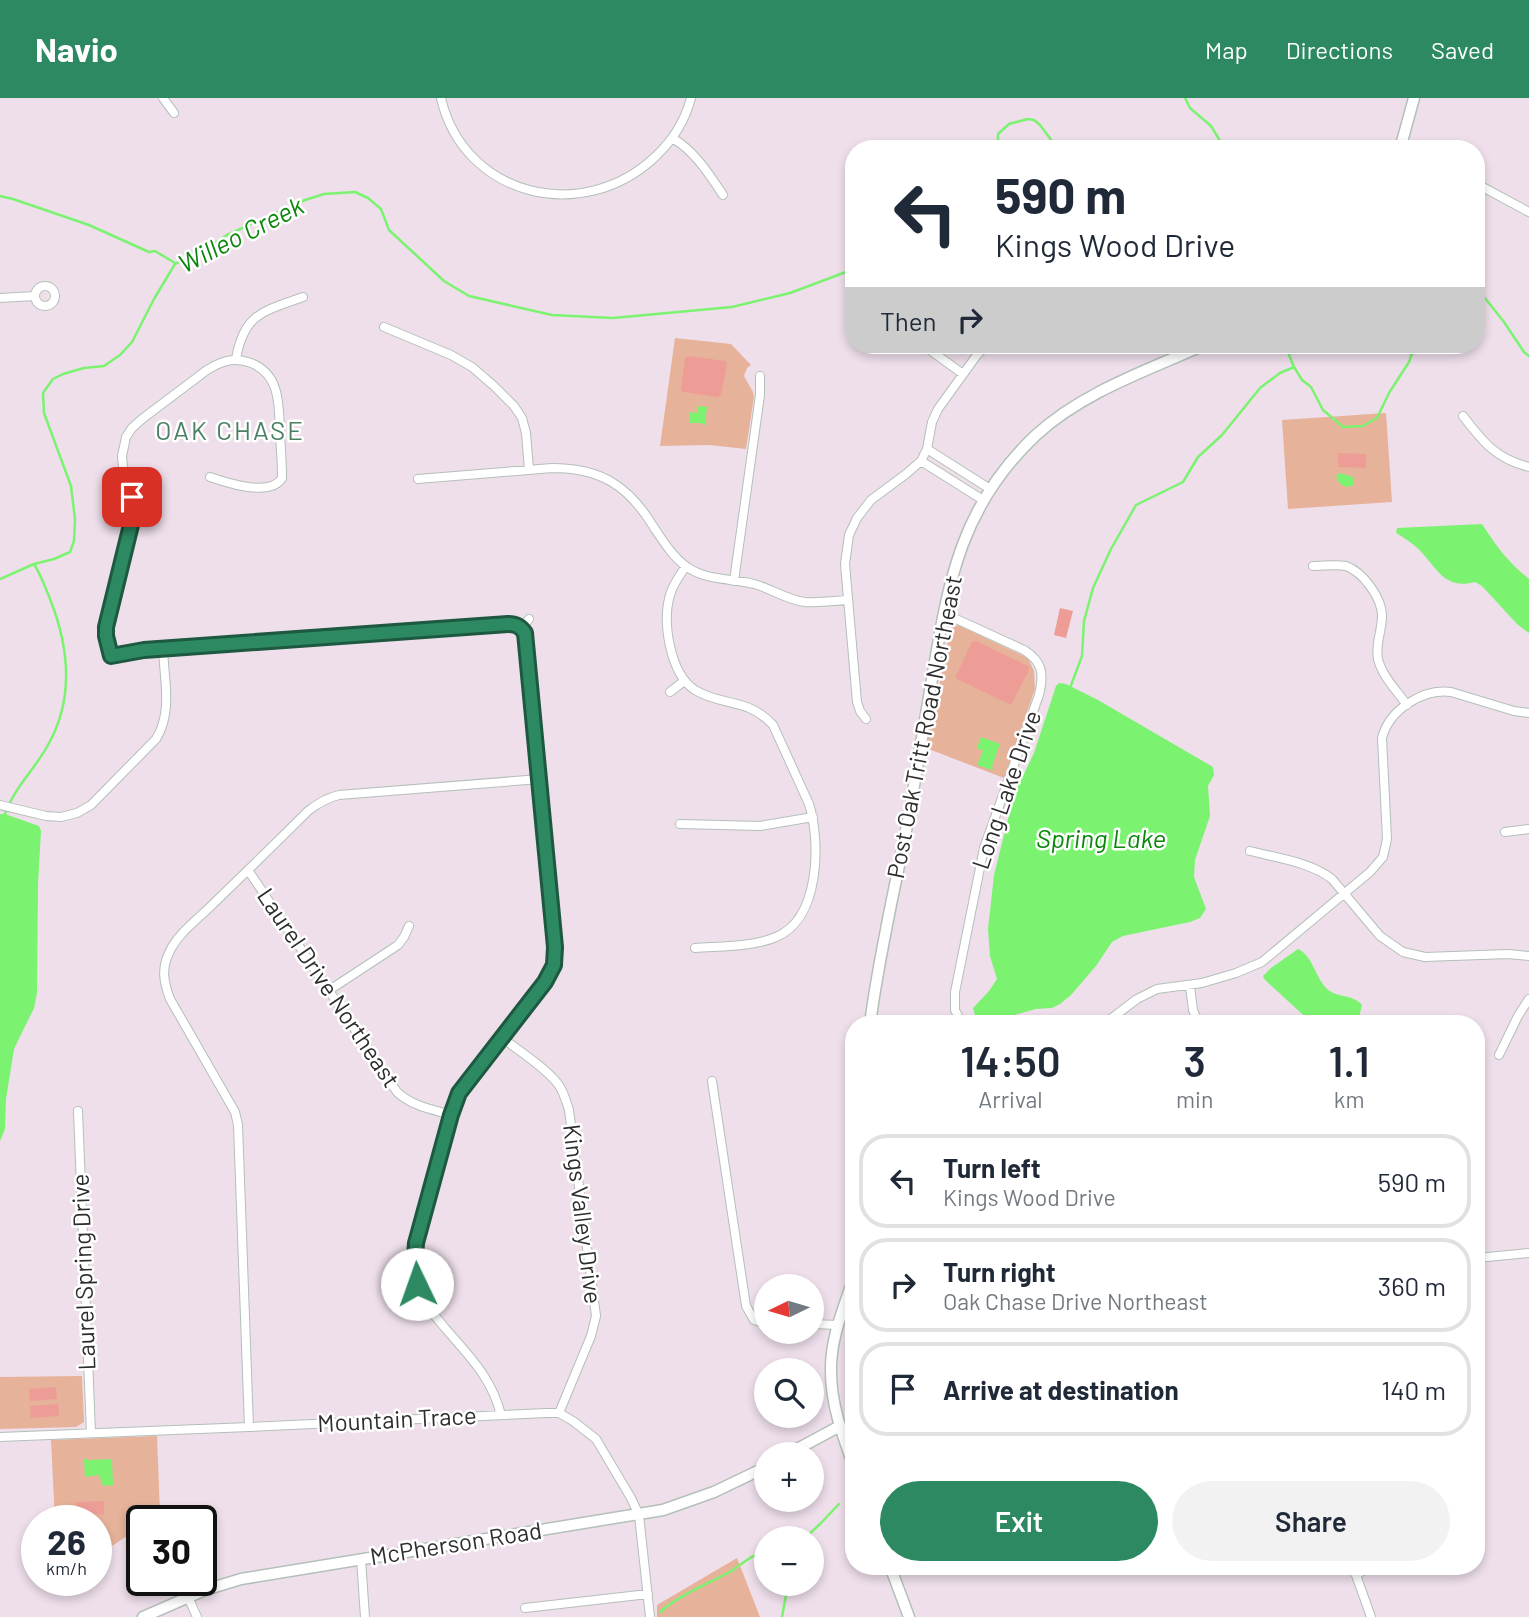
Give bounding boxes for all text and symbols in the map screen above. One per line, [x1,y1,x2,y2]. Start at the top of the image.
text: Navio [35,29,118,69]
text: Map [1205,35,1248,64]
text: Directions [1286,35,1393,64]
text: Saved [1431,35,1494,64]
text: 590 m [995,165,1126,224]
icon: left [880,168,971,259]
water label: Willeo Creek [173,189,308,278]
text: Kings Wood Drive [995,225,1235,263]
icon: right [951,301,989,339]
text: Then [880,305,937,336]
district label: OAK CHASE [155,414,305,445]
pin [102,467,162,527]
icon: arrive [113,478,151,516]
street label: Post Oak Tritt Road Northeast [880,573,967,881]
street label: Long Lake Drive [965,706,1046,873]
water label: Spring Lake [1036,822,1166,853]
street label: Laurel Drive Northeast [252,882,407,1092]
text: 14:50 [960,1035,1061,1085]
text: 3 [1183,1035,1206,1085]
text: 1.1 [1329,1035,1370,1085]
text: Arrival [978,1085,1043,1113]
text: min [1176,1085,1213,1113]
text: km [1334,1085,1364,1113]
street label: Kings Valley Drive [558,1122,609,1305]
text: Turn left [943,1152,1041,1183]
icon: left [884,1162,922,1200]
text: 590 m [1378,1166,1446,1197]
street label: Laurel Spring Drive [65,1173,100,1371]
text: Kings Wood Drive [943,1183,1116,1211]
position arrow [380,1247,454,1321]
text: Turn right [943,1256,1056,1287]
icon: right [884,1266,922,1304]
text: 360 m [1378,1270,1446,1301]
north arrow [754,1274,824,1344]
map controls [754,1274,824,1596]
text: Oak Chase Drive Northeast [943,1287,1208,1315]
button: search [754,1358,824,1428]
icon: arrive [884,1370,922,1408]
text: Arrive at destination [943,1374,1179,1405]
text: 140 m [1381,1374,1446,1405]
street label: Mountain Trace [317,1400,477,1437]
button: + [754,1442,824,1512]
button: Exit [880,1481,1158,1561]
button: Share [1172,1481,1450,1561]
speed limit sign: 30 [126,1505,217,1596]
street label: McPherson Road [368,1515,544,1570]
text: 26 [47,1520,86,1562]
button: − [754,1526,824,1596]
text: km/h [46,1557,87,1579]

